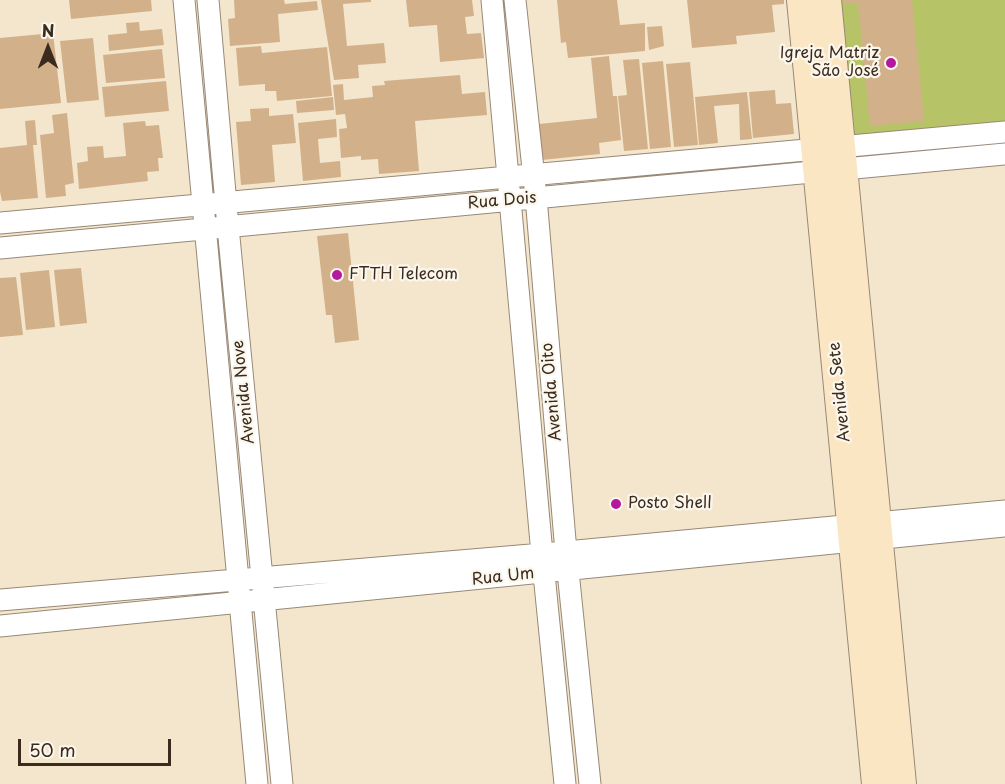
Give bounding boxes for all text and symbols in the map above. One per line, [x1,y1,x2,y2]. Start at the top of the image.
north arrow [18,18,78,78]
text: N [42,18,54,42]
place label: Igreja Matriz São José [780,44,879,82]
marker: Igreja Matriz São José [884,56,898,70]
street label: Rua Dois [467,188,537,214]
place label: FTTH Telecom [349,265,458,285]
marker: FTTH Telecom [330,268,344,282]
street label: Avenida Nove [229,339,259,445]
street label: Avenida Sete [825,341,855,443]
street label: Avenida Oito [538,342,566,442]
place label: Posto Shell [628,494,712,514]
marker: Posto Shell [609,497,623,511]
street label: Rua Um [471,564,535,590]
scale bar [21,727,174,765]
text: 50 m [29,736,76,763]

